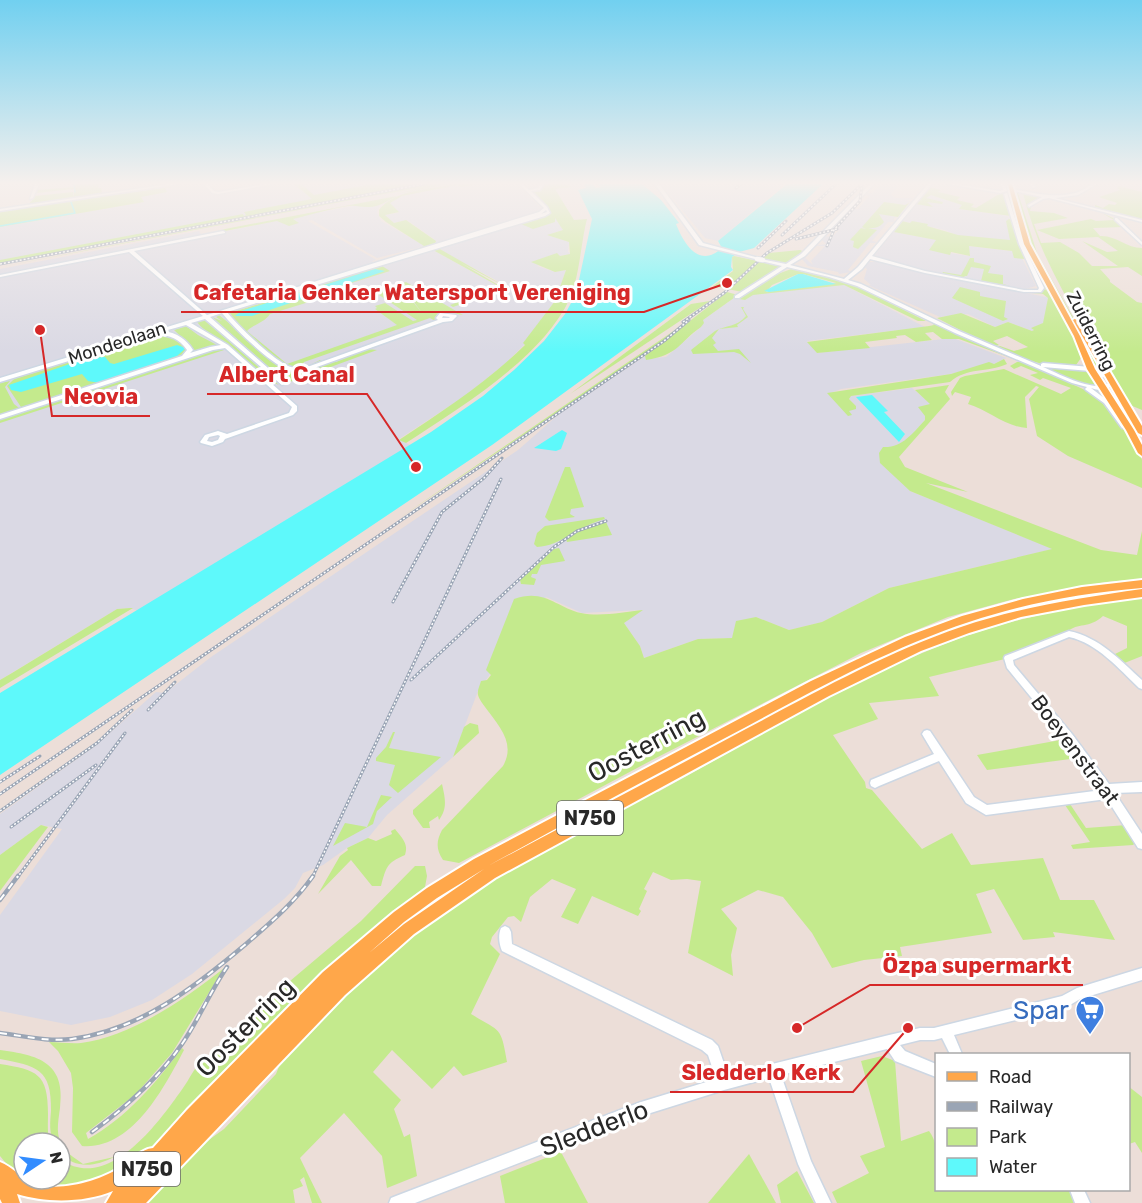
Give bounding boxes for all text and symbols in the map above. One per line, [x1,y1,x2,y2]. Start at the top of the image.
callout: Cafetaria Genker Watersport Vereniging [181,272,644,312]
text: Cafetaria Genker Watersport Vereniging [193,279,631,306]
street label: Zuiderring [1062,288,1120,374]
street label: Mondeolaan [65,317,169,369]
callout: Albert Canal [207,354,367,394]
text: Albert Canal [219,361,355,388]
callout: Neovia [52,376,150,416]
text: Neovia [64,383,138,410]
street label: Boeyenstraat [1026,690,1125,810]
street label: Oosterring [583,702,710,789]
road number: N750 [557,801,623,835]
callout: Özpa supermarkt [870,945,1083,985]
text: Özpa supermarkt [883,952,1071,979]
street label: Oosterring [189,971,302,1084]
supermarket icon: Spar [1074,994,1106,1036]
place label: Spar [1013,995,1069,1026]
callout: Sledderlo Kerk [670,1052,853,1092]
legend [935,1053,1130,1191]
text: Sledderlo Kerk [681,1059,841,1086]
text: Road [989,1066,1032,1088]
street label: Sledderlo [536,1094,653,1163]
text: Railway [989,1096,1053,1118]
text: Park [989,1126,1027,1148]
north arrow [12,1131,72,1191]
text: N [46,1150,67,1165]
road number: N750 [114,1152,180,1186]
text: Water [989,1156,1037,1178]

